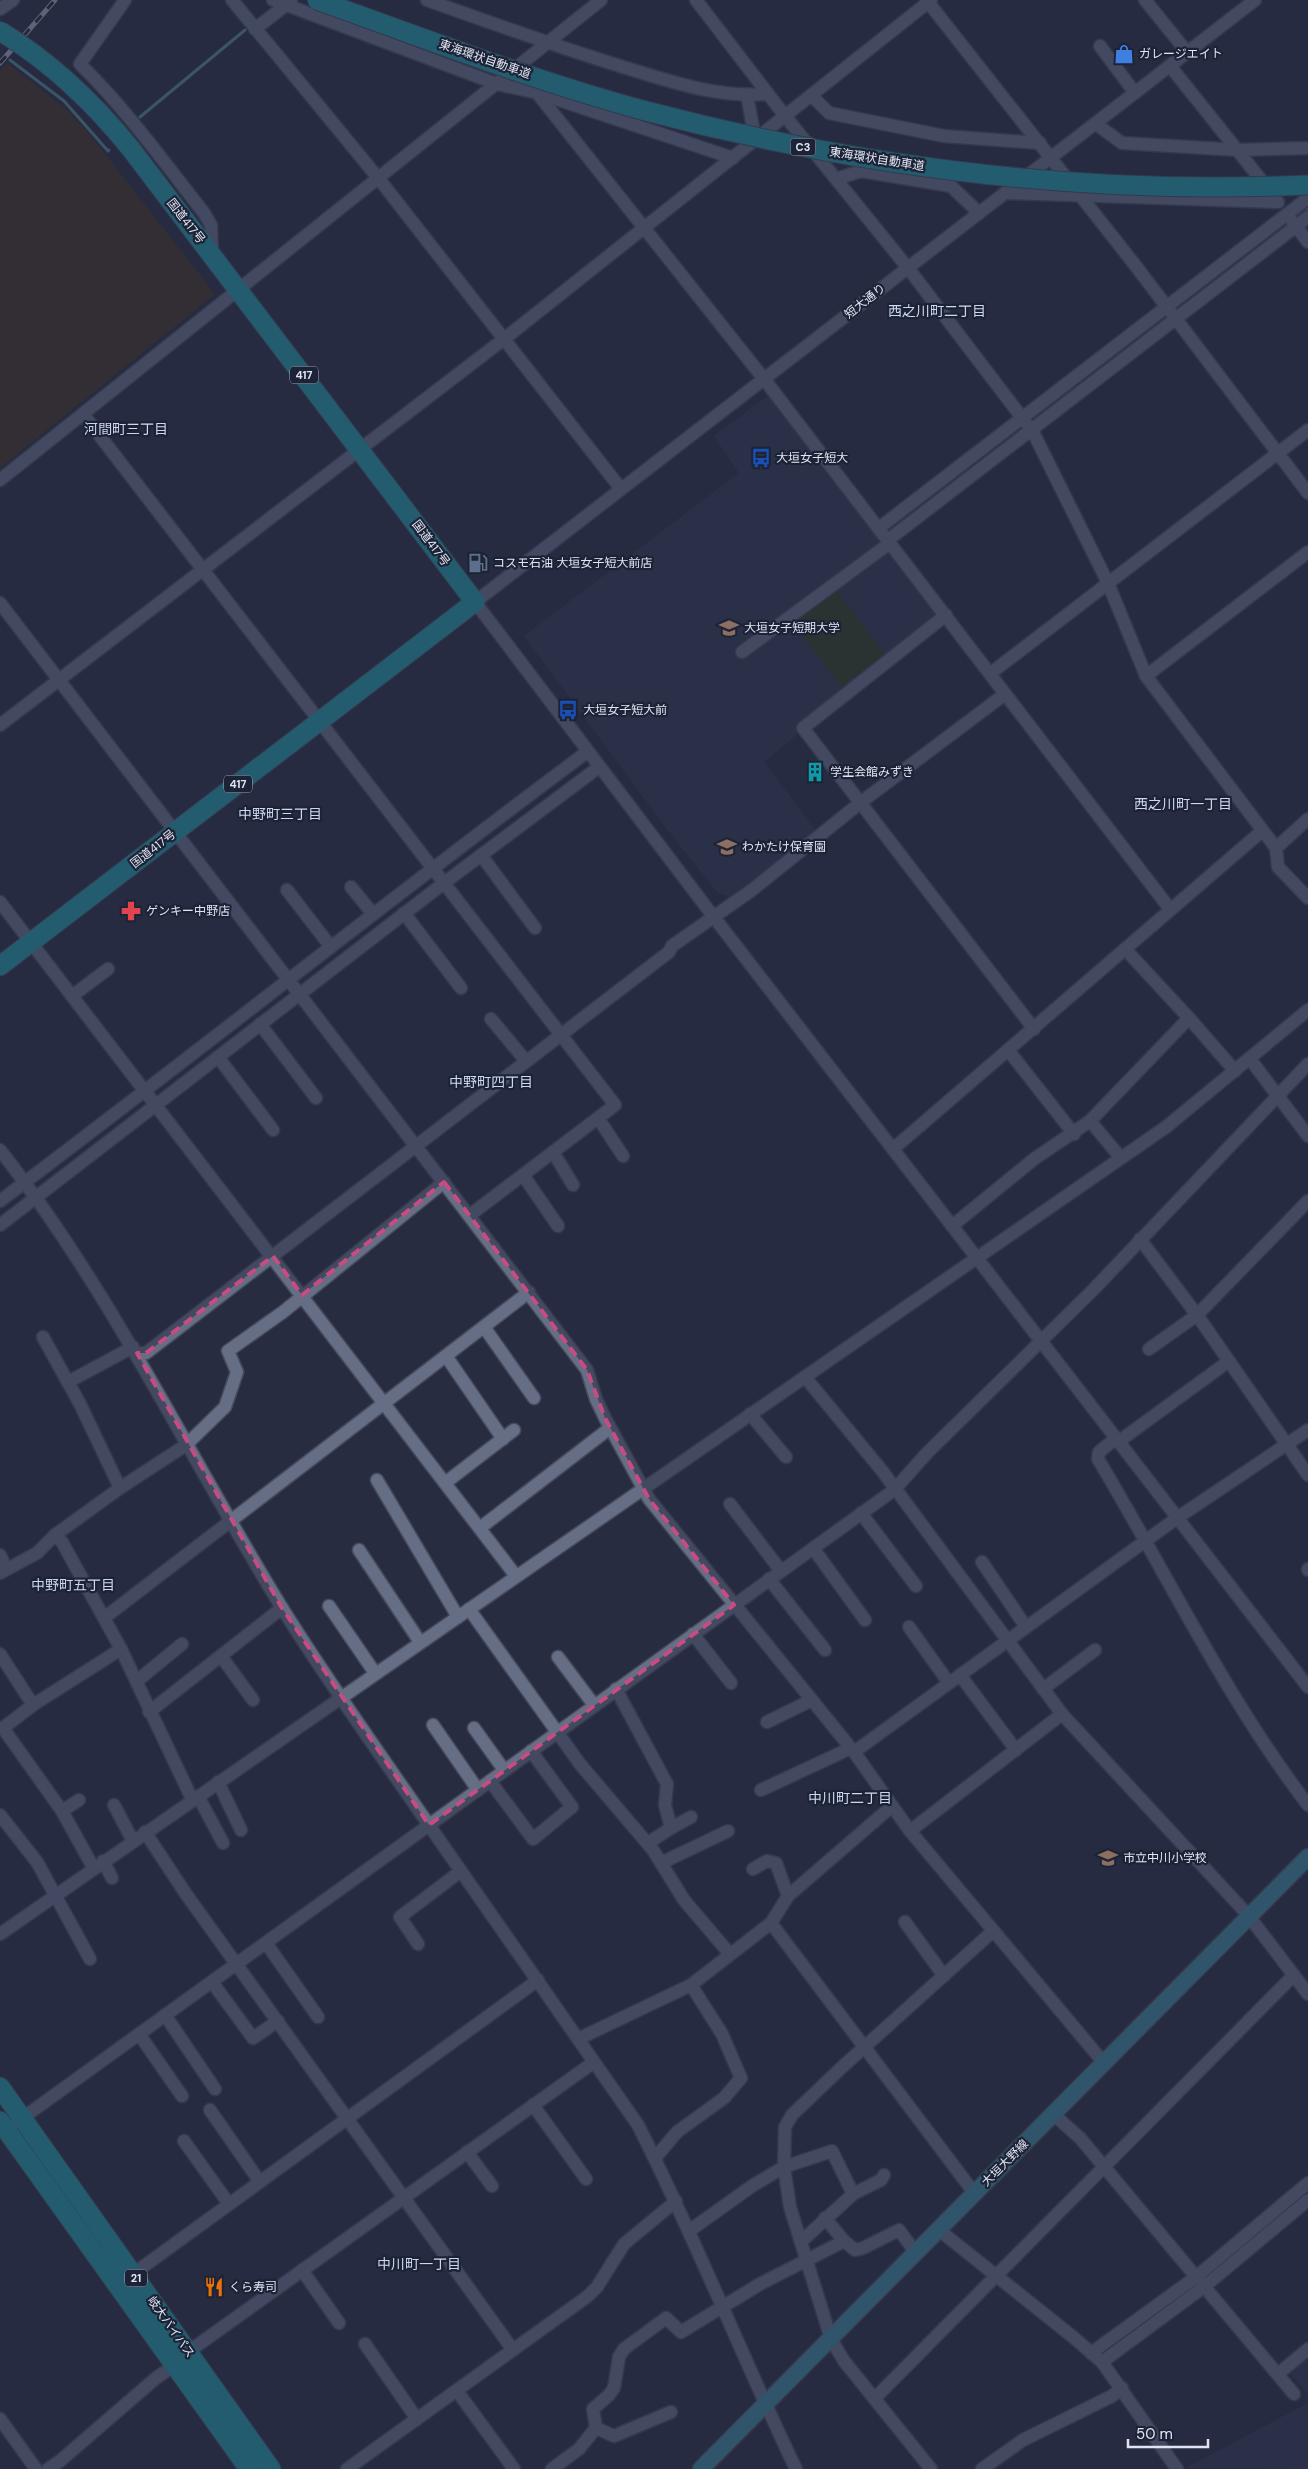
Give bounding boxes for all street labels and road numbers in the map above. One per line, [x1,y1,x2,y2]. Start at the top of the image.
street label: 東海環状自動車道 [437,36,533,82]
road number: C3 [790,138,816,156]
street label: 東海環状自動車道 [828,144,926,174]
street label: 国道417号 [163,195,209,247]
street label: 短大通り [841,280,889,322]
road number: 417 [290,366,318,384]
street label: 国道417号 [409,517,453,569]
road number: 417 [224,776,252,792]
street label: 国道417号 [127,826,179,872]
street label: 大垣大野線 [978,2136,1032,2190]
road number: 21 [125,2270,147,2286]
street label: 岐大バイパス [144,2293,198,2361]

